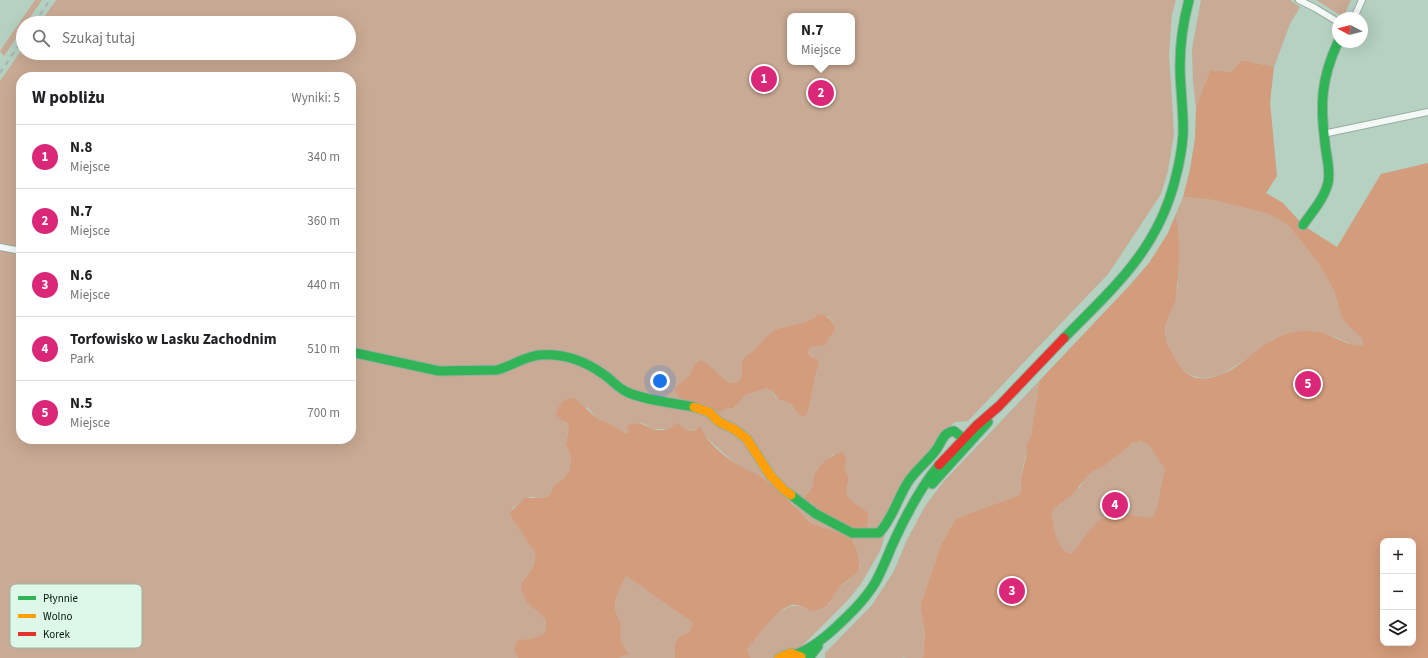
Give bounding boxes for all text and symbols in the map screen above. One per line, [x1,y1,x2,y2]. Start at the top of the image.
north arrow [1332,12,1368,48]
popup [787,13,855,65]
search box [16,16,356,60]
text: N.7 [801,20,823,41]
icon: search [30,27,52,49]
text: Szukaj tutaj [62,28,135,49]
text: Miejsce [801,41,841,59]
pin: 1 [751,64,777,94]
pin: 2 [808,78,834,108]
text: W pobliżu [32,86,105,110]
text: Wyniki: 5 [291,89,340,107]
text: N.8 [70,137,92,158]
text: 1 [42,148,48,166]
text: 340 m [307,148,340,166]
text: Miejsce [70,158,110,176]
text: N.7 [70,201,92,222]
text: 2 [42,212,48,230]
text: 360 m [307,212,340,230]
text: Miejsce [70,222,110,240]
text: N.6 [70,265,92,286]
text: 3 [42,276,48,294]
text: 440 m [307,276,340,294]
text: Miejsce [70,286,110,304]
text: Torfowisko w Lasku Zachodnim [70,329,277,350]
text: 4 [42,340,48,358]
text: 510 m [307,340,340,358]
text: Park [70,350,94,368]
pin: 5 [1295,369,1321,399]
your location [650,371,670,391]
text: N.5 [70,393,92,414]
text: 5 [42,404,48,422]
text: 700 m [307,404,340,422]
text: Miejsce [70,414,110,432]
pin: 4 [1102,490,1128,520]
map controls [1380,538,1416,646]
button: + [1380,538,1416,574]
button: − [1380,574,1416,610]
pin: 3 [999,576,1025,606]
legend [10,584,142,648]
text: Płynnie [43,591,78,606]
text: Wolno [43,609,72,624]
button: layers [1380,610,1416,646]
text: Korek [43,627,70,642]

